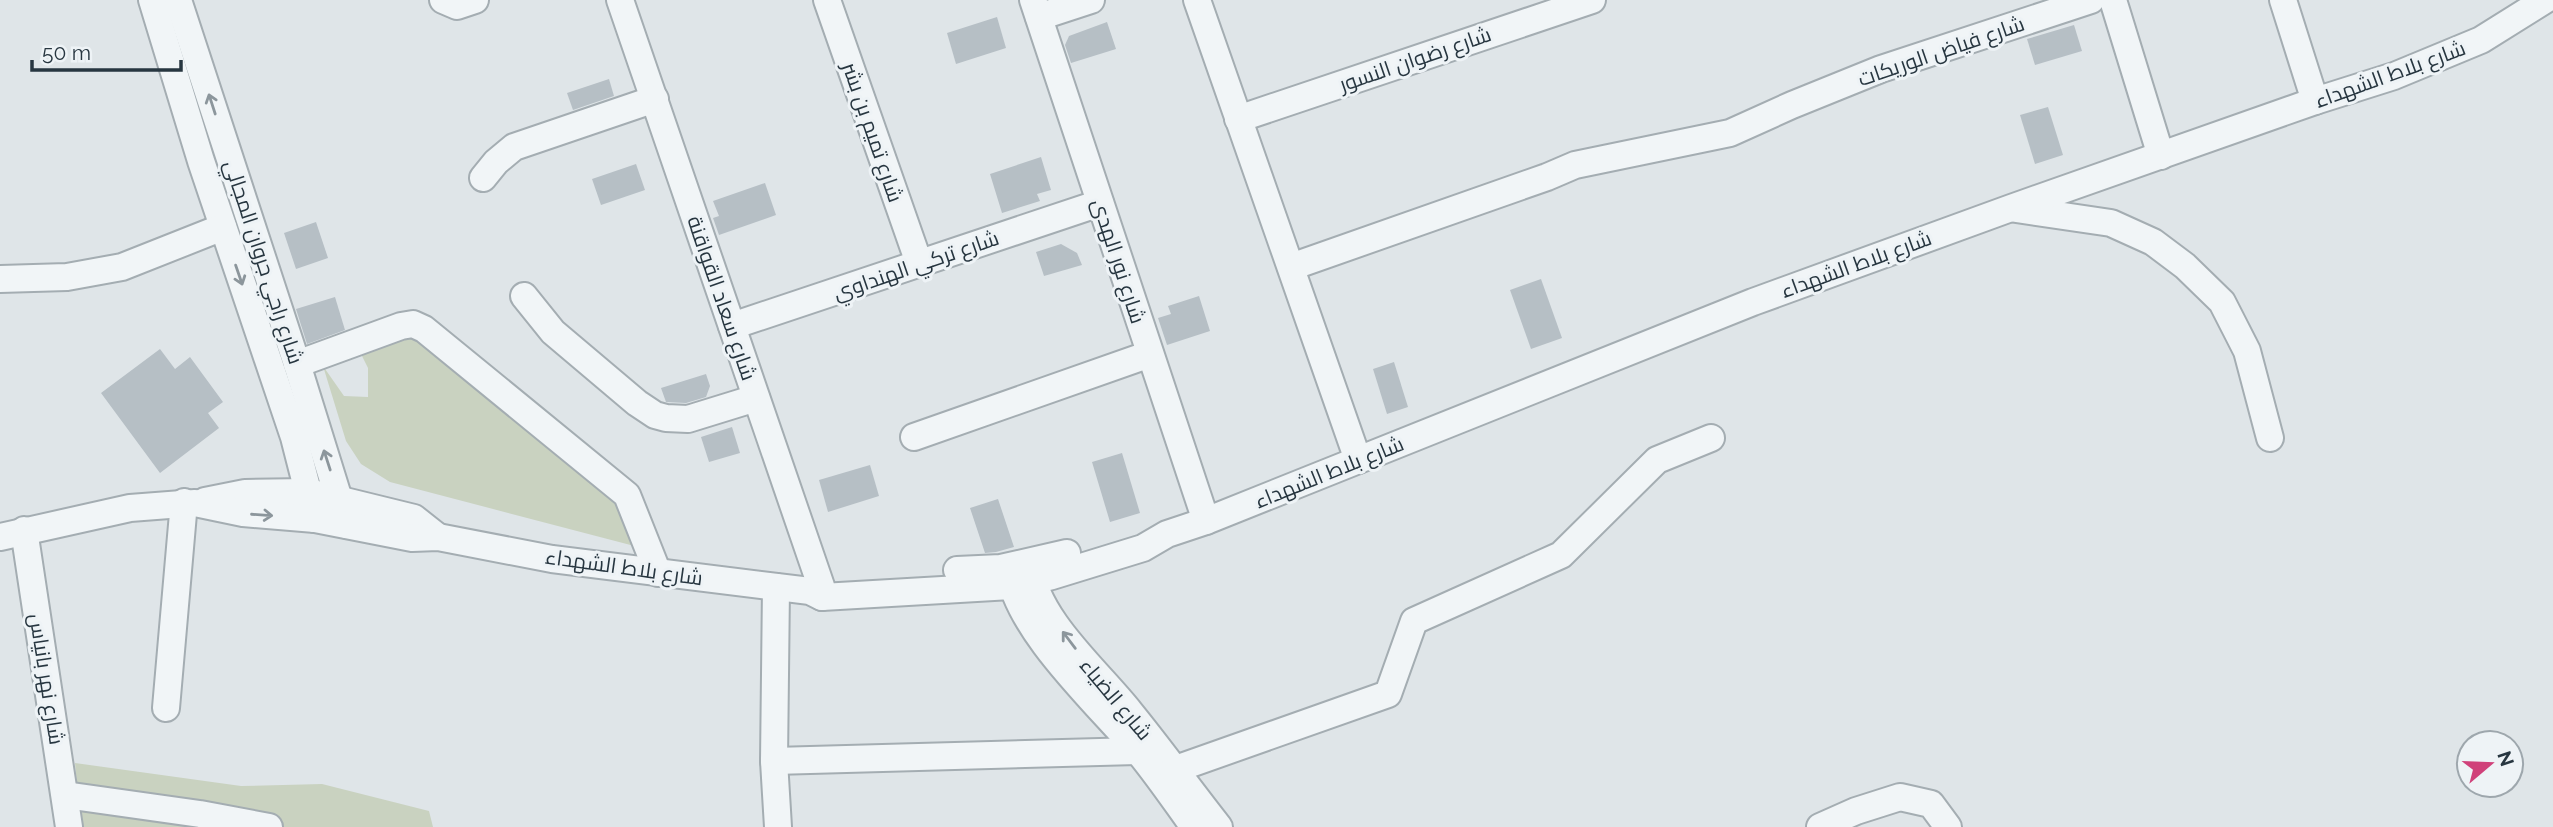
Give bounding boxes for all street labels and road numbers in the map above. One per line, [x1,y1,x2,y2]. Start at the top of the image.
street label: شارع فياض الوريكات [1854,11,2028,93]
street label: شارع رضوان النسور [1335,21,1495,99]
street label: شارع بلاط الشهداء [2311,35,2470,115]
street label: شارع تميم بن بشر [835,58,909,206]
street label: شارع راجي جروان المجالي [215,157,309,368]
street label: شارع نور الهدى [1085,195,1151,327]
street label: شارع سعاد القواقنة [680,213,762,384]
street label: شارع تركي الهنداوي [830,225,1003,309]
street label: شارع بلاط الشهداء [1777,225,1936,305]
street label: شارع بلاط الشهداء [1251,431,1408,515]
street label: شارع بلاط الشهداء [543,544,704,592]
street label: شارع نهر بانياس [22,612,70,747]
street label: شارع الضياء [1073,653,1157,746]

